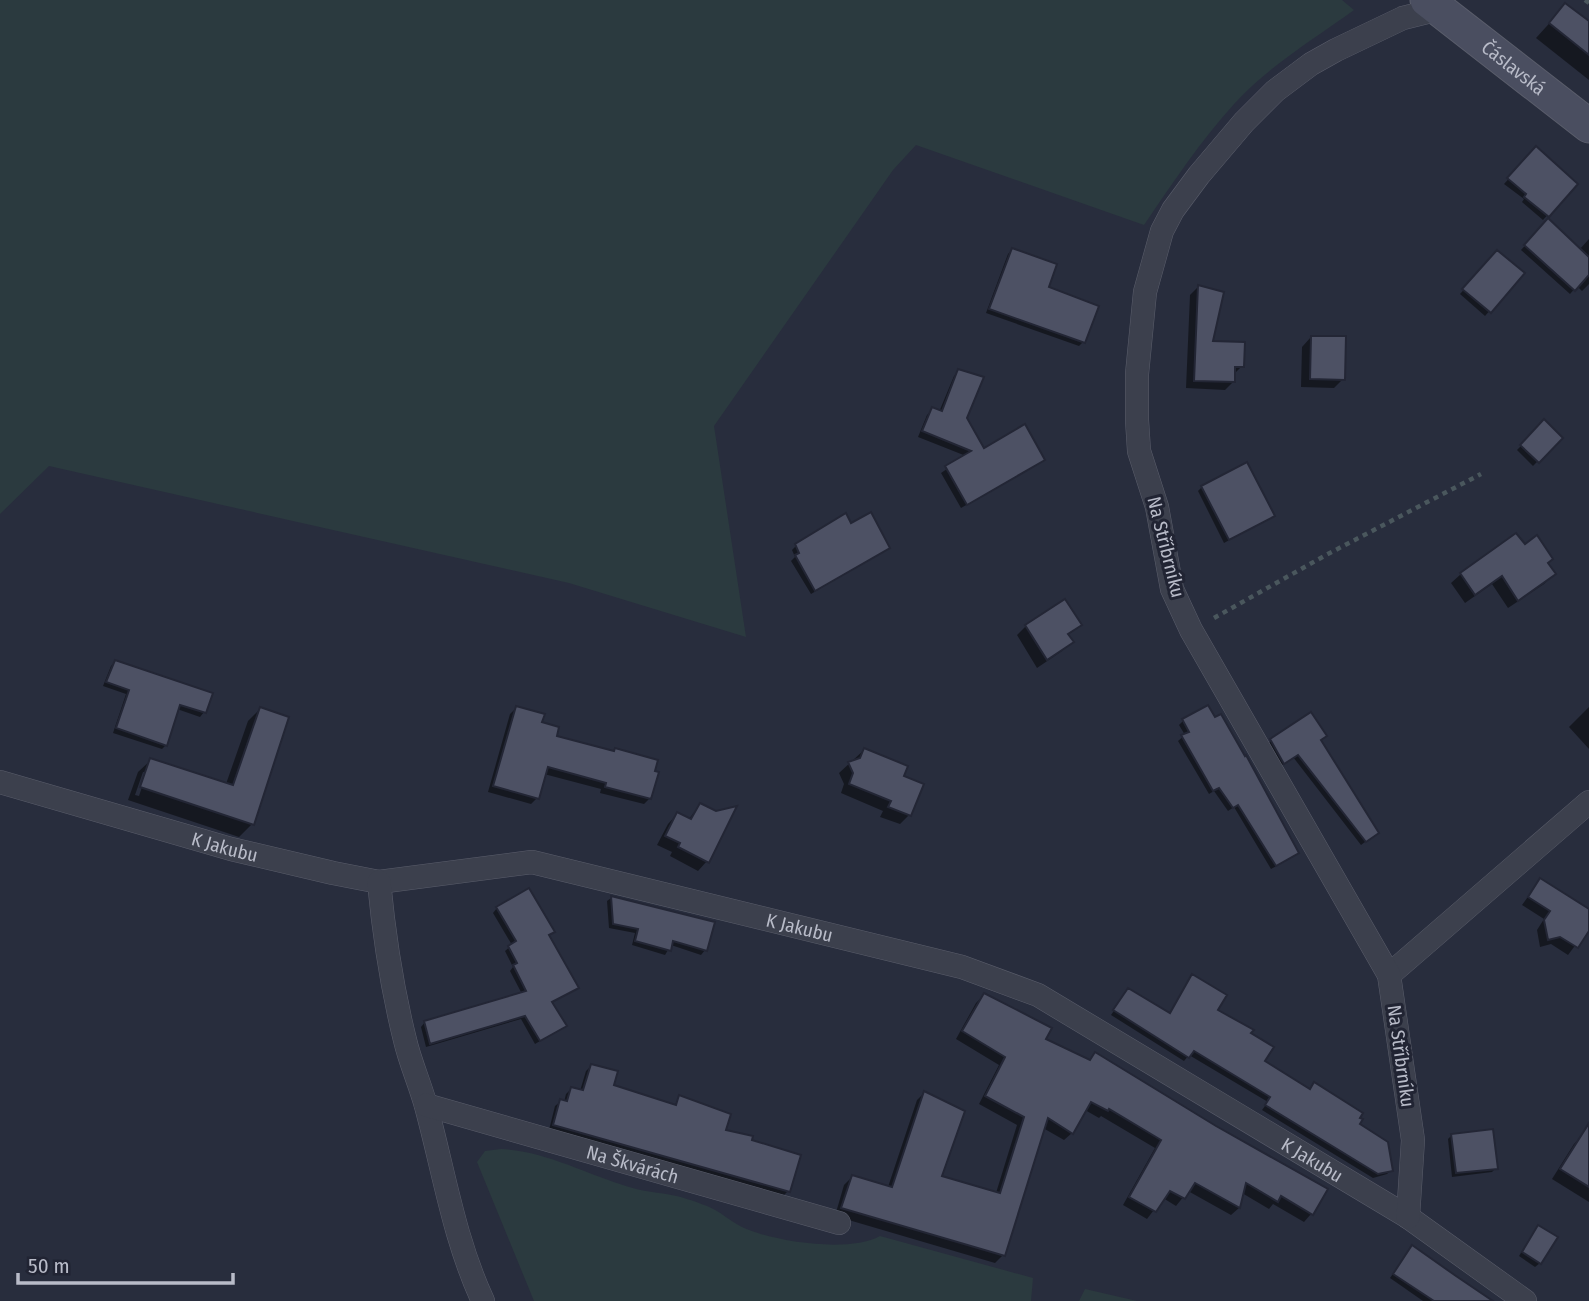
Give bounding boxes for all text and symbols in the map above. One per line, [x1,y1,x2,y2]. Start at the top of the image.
street label: Čáslavská [1477,35,1551,100]
street label: Na Stříbrníku [1142,494,1190,600]
street label: K Jakubu [189,827,260,866]
street label: K Jakubu [764,908,835,947]
street label: Na Stříbrníku [1382,1003,1420,1109]
street label: K Jakubu [1277,1132,1347,1187]
street label: Na Škvárách [584,1140,681,1188]
scale bar [18,1242,233,1286]
text: 50 m [28,1253,70,1279]

